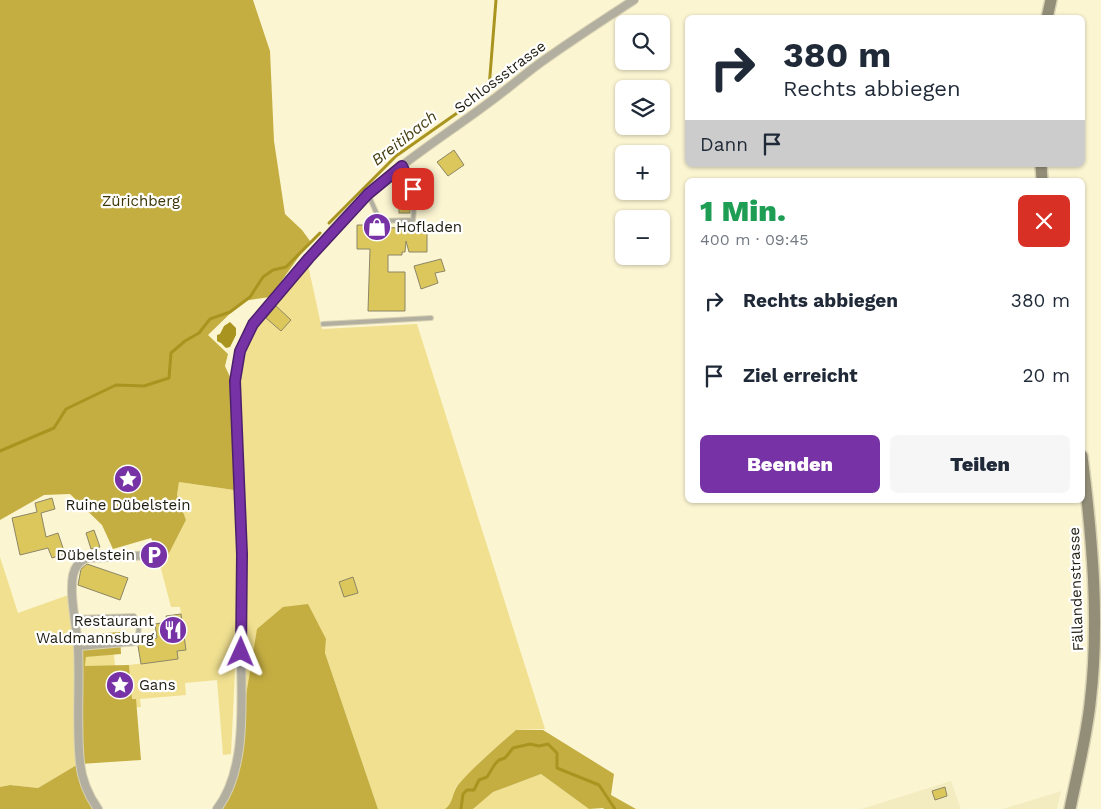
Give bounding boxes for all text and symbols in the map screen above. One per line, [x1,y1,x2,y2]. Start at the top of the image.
map controls [615,15,670,265]
button: search [615,15,670,70]
text: 380 m [783,34,891,76]
icon: right [700,35,765,100]
street label: Schlossstrasse [451,37,549,117]
text: Rechts abbiegen [783,76,961,101]
button: layers [615,80,670,135]
water label: Breitibach [367,106,441,170]
icon: arrive [758,130,786,158]
text: Dann [700,133,748,156]
button: + [615,145,670,200]
pin [392,168,434,210]
icon: arrive [399,175,427,203]
park label: Zürichberg [102,192,180,210]
text: 1 Min. [700,193,786,228]
button: close [1018,195,1070,247]
button: − [615,210,670,265]
shop icon: Hofladen [362,212,392,242]
place label: Hofladen [396,218,462,236]
text: 400 m · 09:45 [700,230,809,249]
icon: right [700,287,728,315]
text: Rechts abbiegen [743,289,898,312]
text: 380 m [1011,289,1070,312]
icon: arrive [700,362,728,390]
text: Ziel erreicht [743,364,858,387]
text: 20 m [1023,364,1070,387]
button: Beenden [700,435,880,493]
button: Teilen [890,435,1070,493]
place icon: Ruine Dübelstein [113,464,143,494]
place label: Ruine Dübelstein [66,496,190,514]
street label: Fällandenstrasse [1065,527,1087,651]
parking icon: Dübelstein [139,540,169,570]
place label: Dübelstein [56,546,135,564]
place label: Restaurant Waldmannsburg [36,612,155,647]
restaurant icon: Restaurant Waldmannsburg [158,615,188,645]
position arrow [214,625,266,677]
place icon: Gans [105,670,135,700]
place label: Gans [139,676,176,694]

